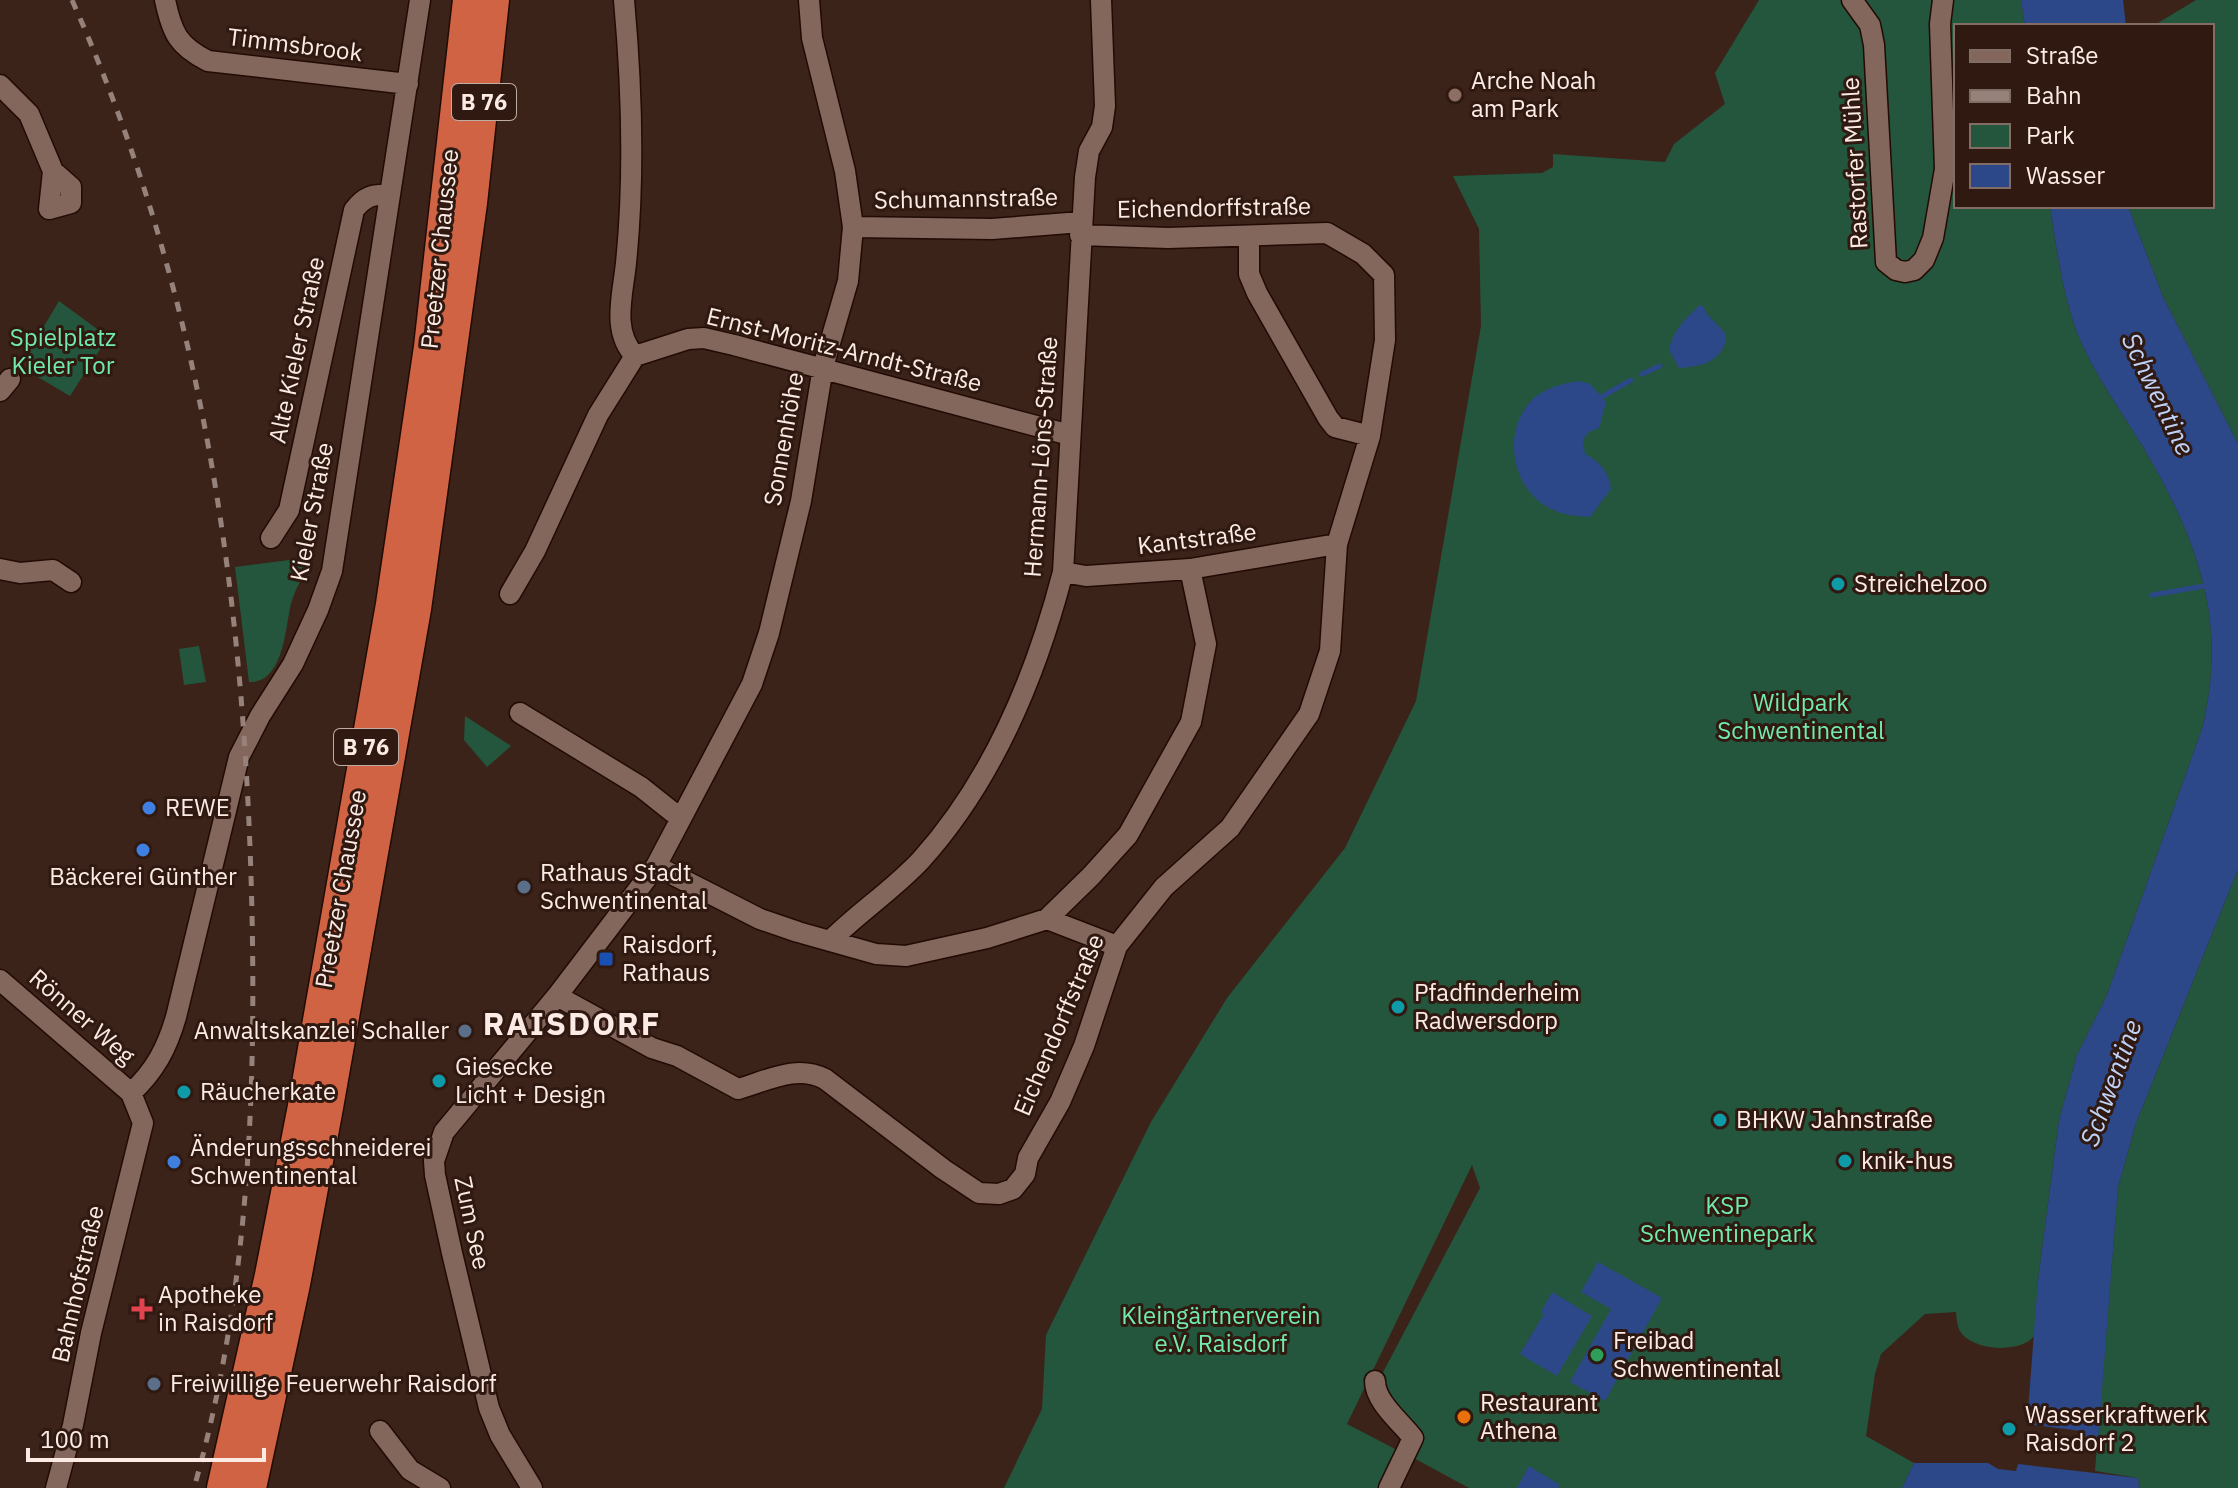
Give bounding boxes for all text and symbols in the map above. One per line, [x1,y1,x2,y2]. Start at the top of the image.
street label: Timmsbrook [226,20,365,68]
legend [1954,24,2214,208]
text: Straße [2026,39,2098,71]
place label: Arche Noah am Park [1471,64,1596,124]
street label: Rastorfer Mühle [1834,76,1874,250]
text: Bahn [2026,79,2082,111]
road number: B 76 [452,84,516,120]
marker: Arche Noah am Park [1446,86,1464,104]
text: Park [2026,119,2075,151]
street label: Preetzer Chaussee [413,147,465,350]
text: Wasser [2026,159,2105,191]
street label: Schumannstraße [874,180,1058,216]
street label: Eichendorffstraße [1117,189,1311,225]
street label: Alte Kieler Straße [261,254,331,446]
street label: Ernst-Moritz-Arndt-Straße [703,299,985,399]
park label: Spielplatz Kieler Tor [10,321,116,381]
water label: Schwentine [2115,327,2203,460]
street label: Hermann-Löns-Straße [1016,335,1064,578]
street label: Sonnenhöhe [756,369,811,508]
street label: Kieler Straße [282,440,340,584]
street label: Kantstraße [1135,515,1258,561]
place label: Streichelzoo [1854,567,1987,599]
marker: Streichelzoo [1829,575,1847,593]
park label: Wildpark Schwentinental [1717,686,1885,746]
road number: B 76 [334,729,398,765]
street label: Preetzer Chaussee [307,787,373,991]
place label: REWE [165,791,230,823]
marker: REWE [140,799,158,817]
marker: Bäckerei Günther [134,841,152,859]
place label: Rathaus Stadt Schwentinental [540,856,707,916]
place label: Bäckerei Günther [49,860,237,892]
marker: Rathaus Stadt Schwentinental [515,878,533,896]
place label: Raisdorf, Rathaus [622,928,717,988]
street label: Eichendorffstraße [1005,929,1111,1120]
marker: Raisdorf, Rathaus [597,950,615,968]
street label: Rönner Weg [23,961,143,1071]
place label: Pfadfinderheim Radwersdorp [1414,976,1580,1036]
marker: Pfadfinderheim Radwersdorp [1389,998,1407,1016]
district label: RAISDORF [483,1002,661,1044]
place label: Anwaltskanzlei Schaller [194,1014,449,1046]
water label: Schwentine [2071,1015,2149,1151]
marker: Anwaltskanzlei Schaller [456,1022,474,1040]
place label: Giesecke Licht + Design [455,1050,606,1110]
marker: Giesecke Licht + Design [430,1072,448,1090]
place label: Räucherkate [200,1075,336,1107]
marker: Räucherkate [175,1083,193,1101]
place label: BHKW Jahnstraße [1736,1103,1933,1135]
marker: BHKW Jahnstraße [1711,1111,1729,1129]
place label: Änderungsschneiderei Schwentinental [190,1131,432,1191]
place label: knik-hus [1861,1144,1953,1176]
marker: knik-hus [1836,1152,1854,1170]
marker: Änderungsschneiderei Schwentinental [165,1153,183,1171]
street label: Zum See [448,1173,498,1272]
park label: KSP Schwentinepark [1640,1189,1814,1249]
street label: Bahnhofstraße [43,1202,111,1366]
place label: Apotheke in Raisdorf [158,1278,273,1338]
park label: Kleingärtnerverein e.V. Raisdorf [1121,1299,1321,1359]
marker: Apotheke in Raisdorf [133,1300,151,1318]
place label: Freibad Schwentinental [1613,1324,1780,1384]
marker: Freibad Schwentinental [1588,1346,1606,1364]
place label: Freiwillige Feuerwehr Raisdorf [170,1367,497,1399]
marker: Freiwillige Feuerwehr Raisdorf [145,1375,163,1393]
place label: Restaurant Athena [1480,1386,1598,1446]
place label: Wasserkraftwerk Raisdorf 2 [2025,1398,2208,1458]
marker: Restaurant Athena [1455,1408,1473,1426]
scale bar [28,1412,264,1462]
marker: Wasserkraftwerk Raisdorf 2 [2000,1420,2018,1438]
text: 100 m [40,1423,110,1455]

